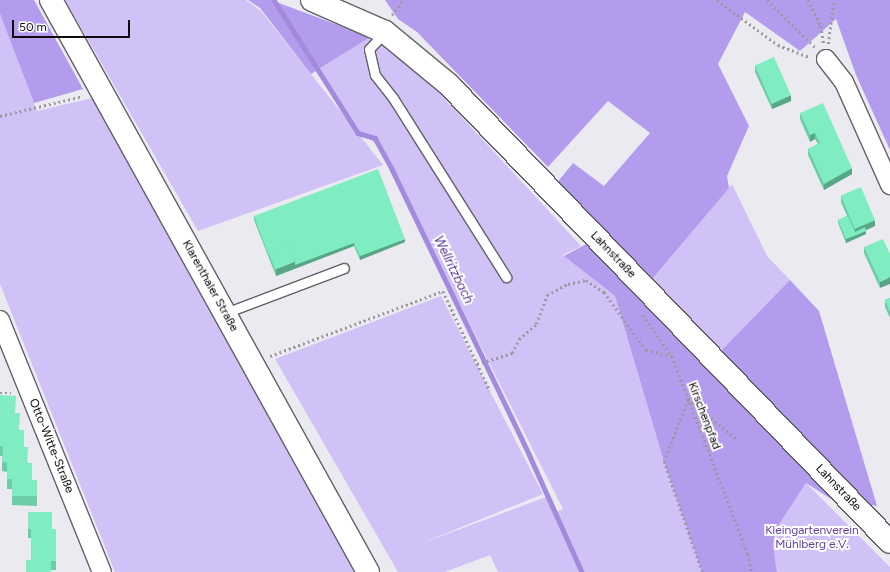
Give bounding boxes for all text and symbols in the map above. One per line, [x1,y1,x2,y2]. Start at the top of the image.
scale bar [14,12,132,38]
text: 50 m [19,20,47,34]
street label: Lahnstraße [587,229,639,281]
water label: Wellritzbach [430,234,476,306]
street label: Klarenthaler Straße [179,238,241,334]
street label: Kirschenpfad [685,380,723,452]
street label: Otto-Witte-Straße [25,397,77,495]
street label: Lahnstraße [812,462,864,514]
park label: Kleingartenverein Mühlberg e.V. [765,524,859,552]

